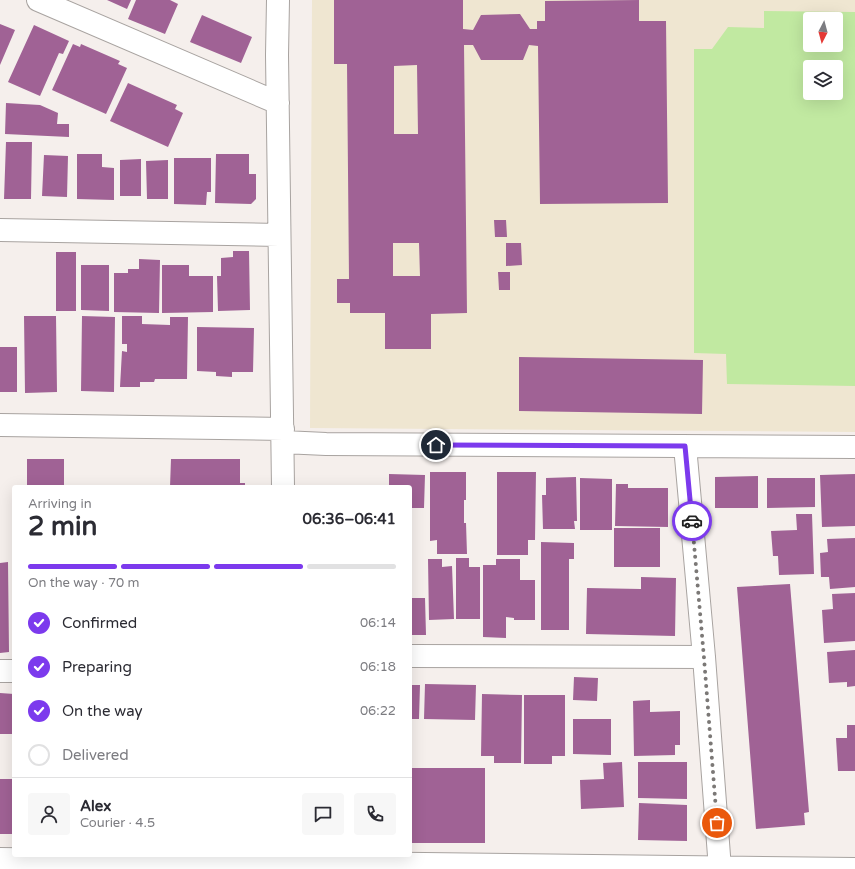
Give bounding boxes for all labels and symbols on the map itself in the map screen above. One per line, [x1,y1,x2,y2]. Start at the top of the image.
north arrow [803,12,843,52]
pin [419,428,453,462]
courier [672,501,712,541]
pin [700,806,734,840]

